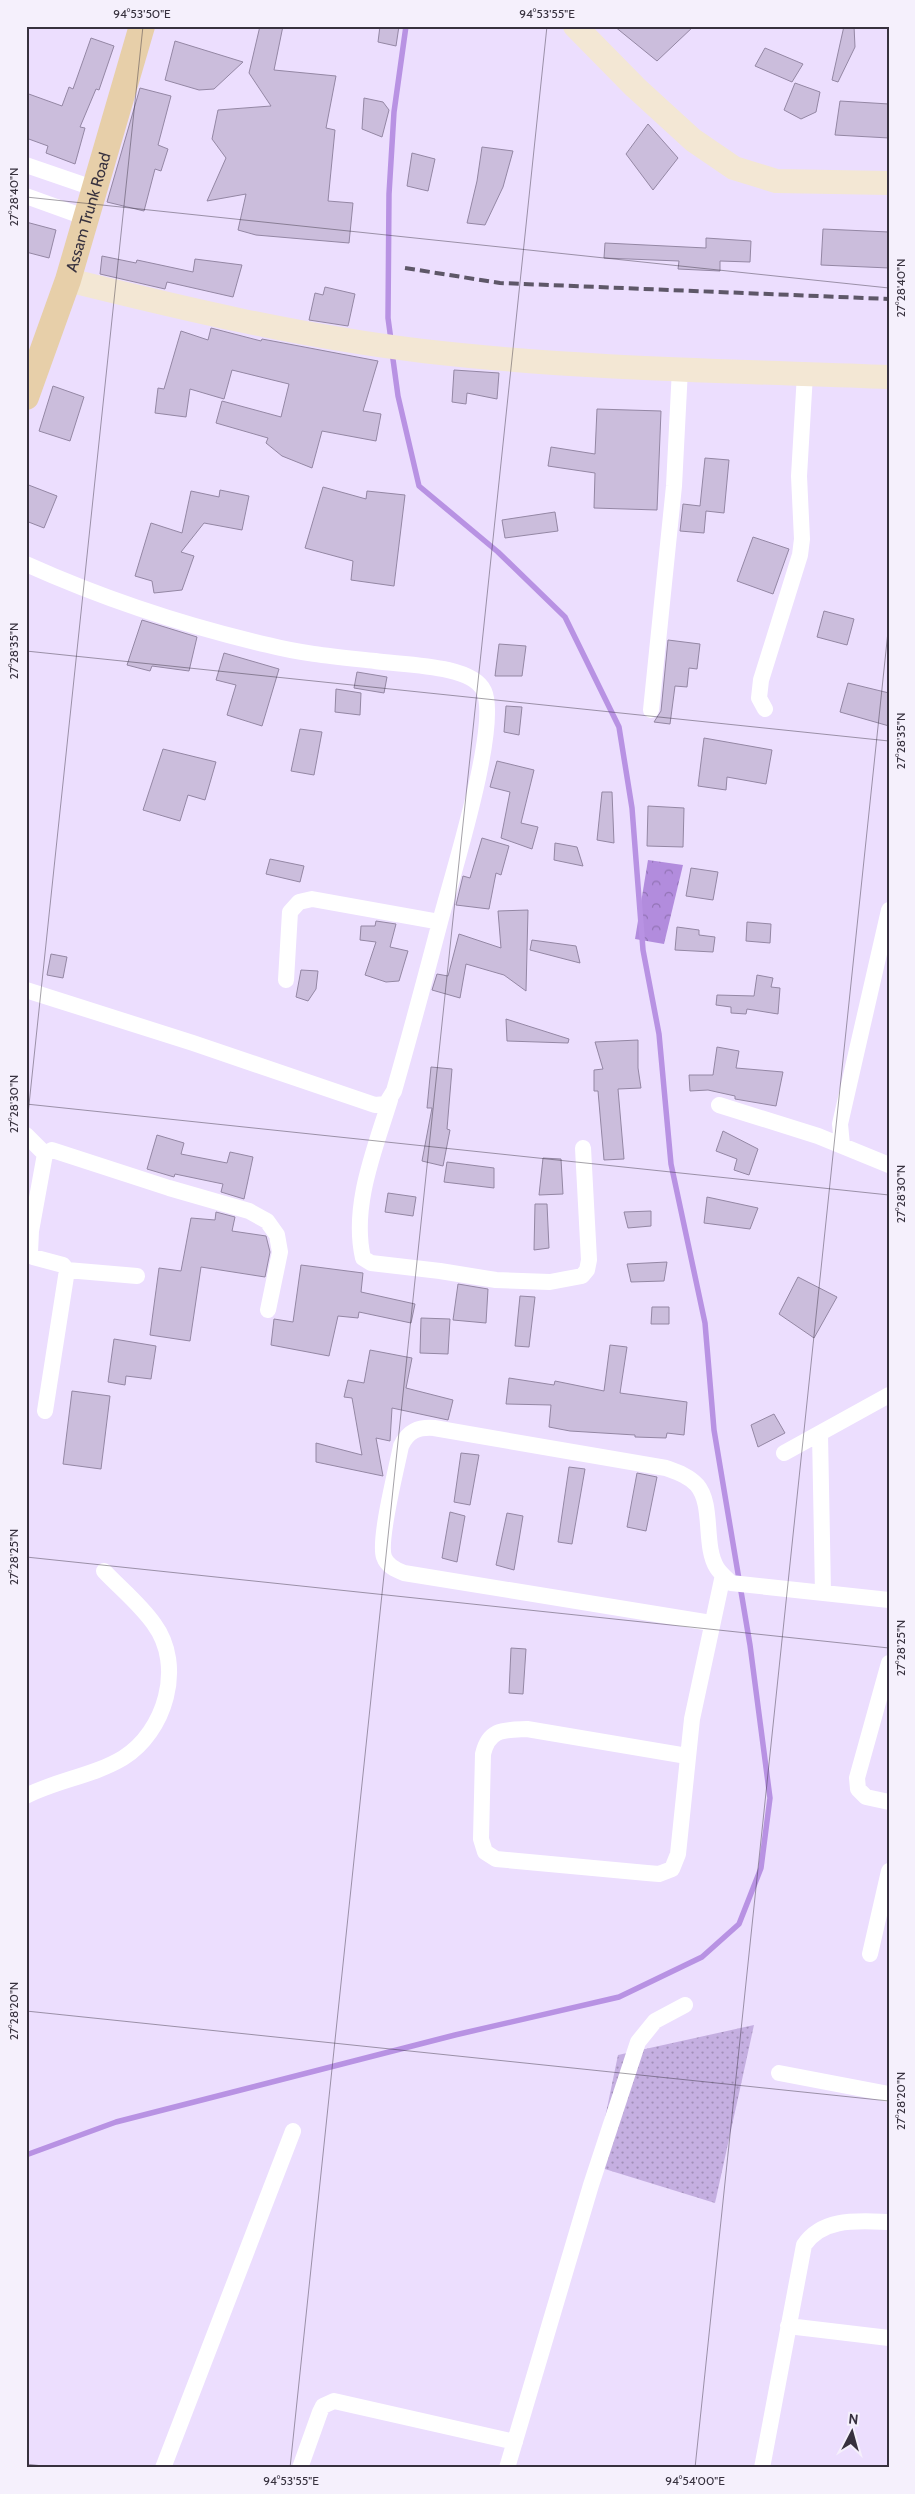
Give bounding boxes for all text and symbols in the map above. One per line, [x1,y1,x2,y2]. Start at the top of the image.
text: 94°53'50"E [113,6,171,21]
text: 94°53'55"E [519,6,575,21]
street label: Assam Trunk Road [61,150,114,274]
text: 27°28'40"N [6,168,21,226]
text: 27°28'40"N [893,259,908,317]
text: 27°28'35"N [6,623,21,679]
text: 27°28'35"N [893,713,908,769]
text: 27°28'30"N [6,1075,21,1133]
text: 27°28'30"N [893,1165,908,1223]
text: 27°28'25"N [6,1529,21,1585]
text: 27°28'25"N [893,1620,908,1676]
text: 27°28'20"N [6,1982,21,2040]
text: 27°28'20"N [893,2072,908,2130]
north arrow [828,2406,878,2456]
text: N [847,2410,859,2429]
text: 94°53'55"E [263,2473,319,2488]
text: 94°54'00"E [665,2473,725,2488]

